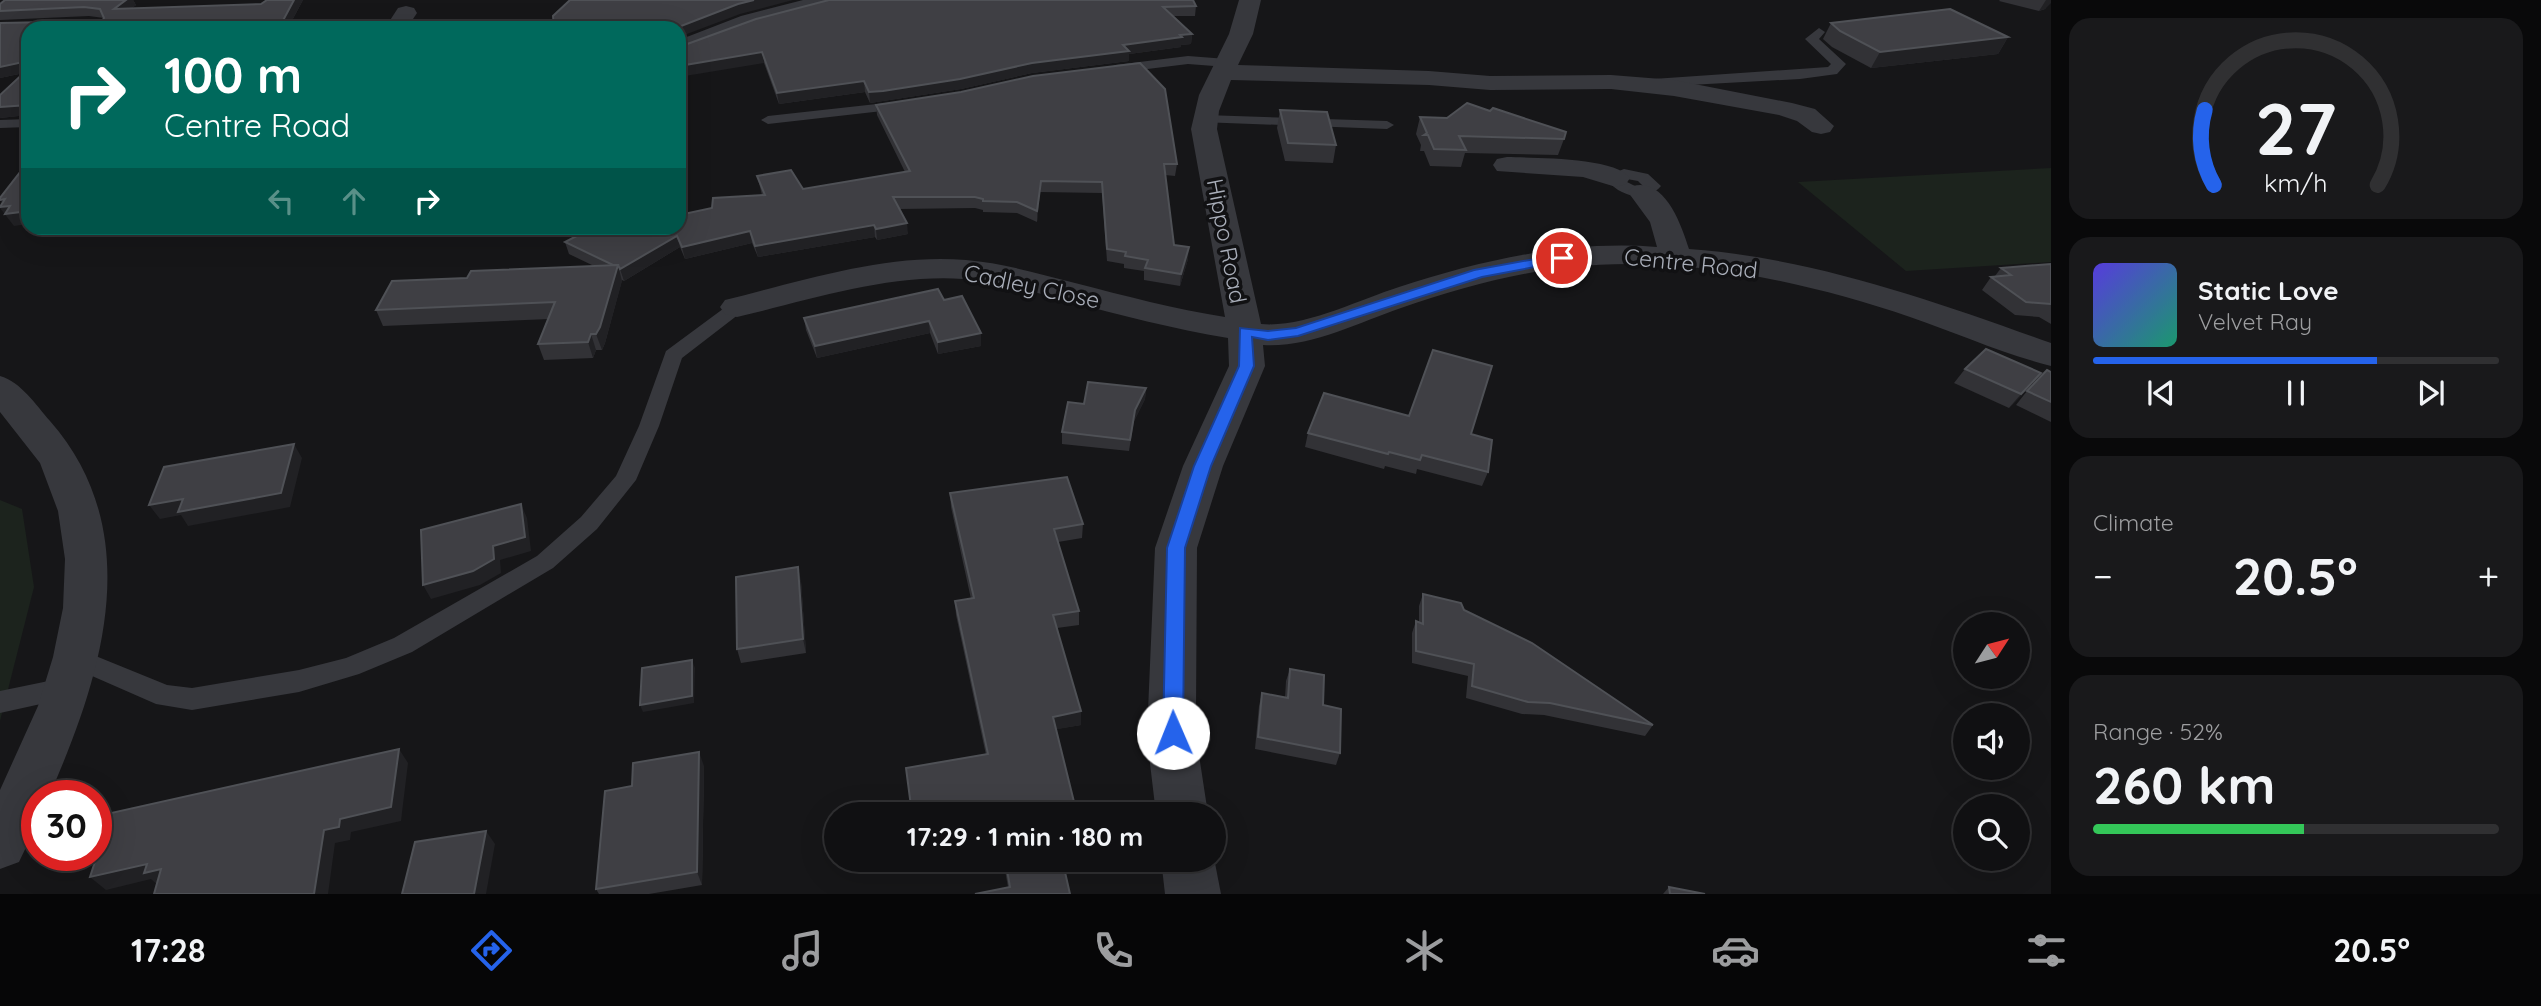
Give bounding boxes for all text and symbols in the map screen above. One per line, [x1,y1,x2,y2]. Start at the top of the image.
text: 100 m [164,44,302,105]
icon: right [49,49,140,140]
text: 27 [2255,82,2337,173]
text: Centre Road [164,105,350,145]
text: km/h [2264,166,2328,197]
street label: Hippo Road [1201,176,1253,306]
icon: left [262,182,300,220]
icon: ahead [335,182,373,220]
icon: right [408,182,446,220]
pin [1532,228,1592,288]
icon: arrive [1543,239,1581,277]
street label: Centre Road [1623,242,1759,284]
street label: Cadley Close [962,257,1102,315]
text: Static Love [2198,274,2339,307]
text: Velvet Ray [2198,307,2312,336]
icon: previous [2142,374,2180,412]
icon: pause [2277,374,2315,412]
icon: next [2412,374,2450,412]
text: Climate [2093,508,2174,537]
text: 20.5° [2233,543,2358,608]
text: − [2093,552,2113,600]
text: + [2478,552,2499,600]
north arrow [1953,612,2030,690]
map controls [1953,612,2030,871]
position arrow [1136,696,1210,770]
button: sound [1953,703,2030,780]
text: Range · 52% [2093,717,2223,746]
text: 260 km [2093,752,2275,817]
speed limit sign: 30 [21,780,112,871]
button: search [1953,794,2030,871]
text: 17:29 · 1 min · 180 m [907,820,1143,853]
icon: directions [467,926,516,975]
icon: music [778,926,827,975]
icon: phone [1089,926,1138,975]
icon: climate [1400,926,1449,975]
icon: car [1711,926,1760,975]
icon: filters [2022,926,2071,975]
text: 17:28 [131,930,205,970]
text: 20.5° [2333,930,2410,970]

